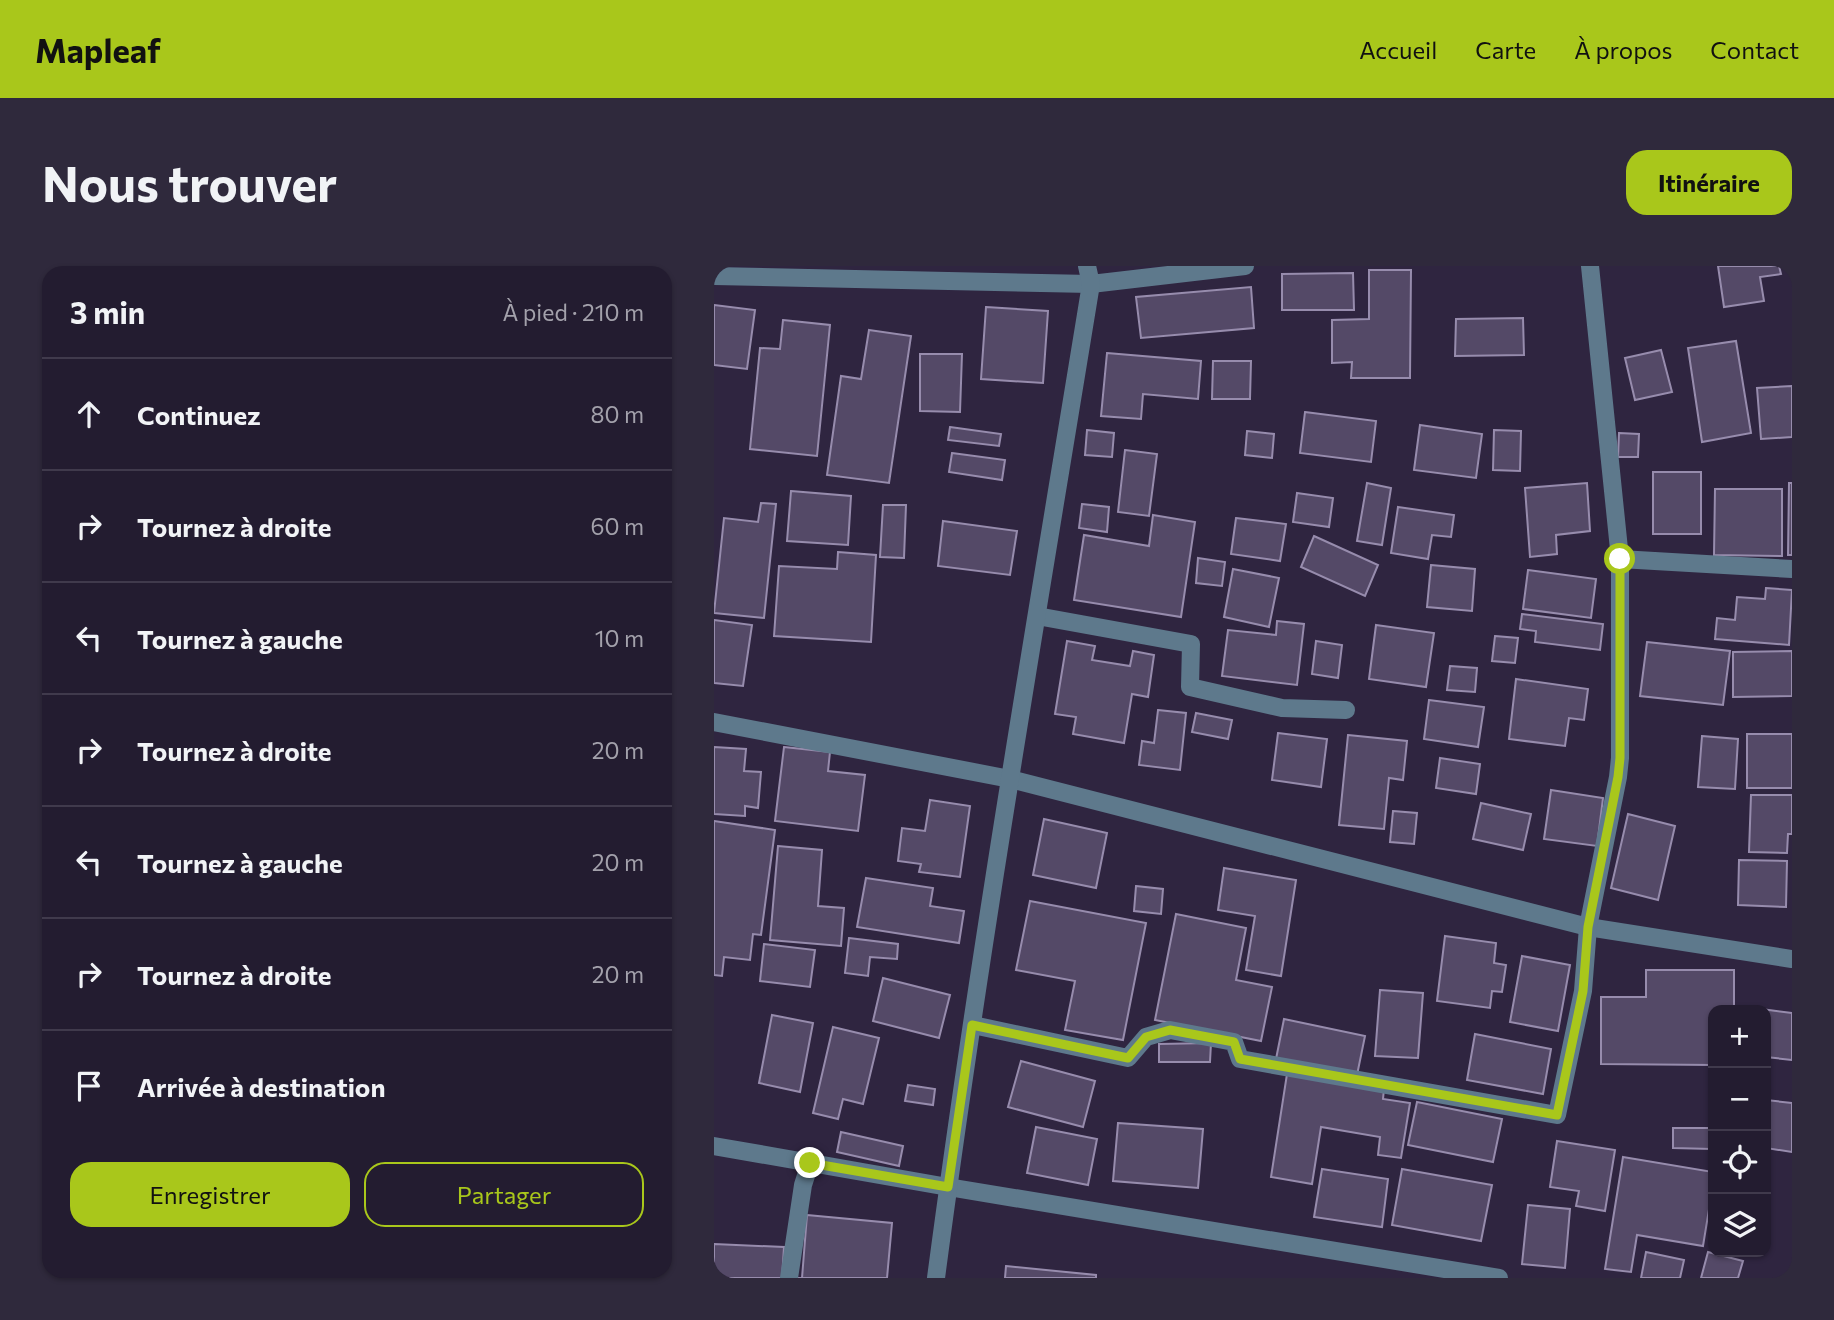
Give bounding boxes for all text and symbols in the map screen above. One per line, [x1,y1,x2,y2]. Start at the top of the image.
text: Mapleaf [35,29,161,70]
text: Accueil [1359,35,1437,64]
text: Carte [1475,35,1536,64]
text: À propos [1574,35,1672,64]
text: Contact [1710,35,1799,64]
button: Itinéraire [1626,150,1792,215]
text: Nous trouver [42,152,337,212]
text: 3 min [70,293,145,330]
text: À pied · 210 m [502,298,644,326]
icon: ahead [70,395,108,433]
text: Continuez [137,399,261,430]
text: 80 m [591,400,644,428]
icon: right [70,507,108,545]
text: Tournez à droite [137,511,332,542]
text: 60 m [591,512,644,540]
route start [1604,543,1635,574]
icon: left [70,619,108,657]
text: Tournez à gauche [137,623,343,654]
text: 10 m [595,624,644,652]
icon: right [70,731,108,769]
text: Tournez à droite [137,735,332,766]
text: 20 m [592,736,644,764]
icon: left [70,843,108,881]
text: Tournez à gauche [137,847,343,878]
text: 20 m [592,848,644,876]
icon: right [70,955,108,993]
text: Tournez à droite [137,959,332,990]
text: 20 m [592,960,644,988]
map controls [1708,1005,1771,1257]
button: + [1708,1005,1771,1068]
icon: arrive [70,1067,108,1105]
button: − [1708,1068,1771,1131]
text: Arrivée à destination [137,1071,385,1102]
button: locate [1708,1131,1771,1194]
route end [794,1147,825,1178]
button: Enregistrer [70,1162,350,1227]
button: Partager [364,1162,644,1227]
button: layers [1708,1194,1771,1257]

